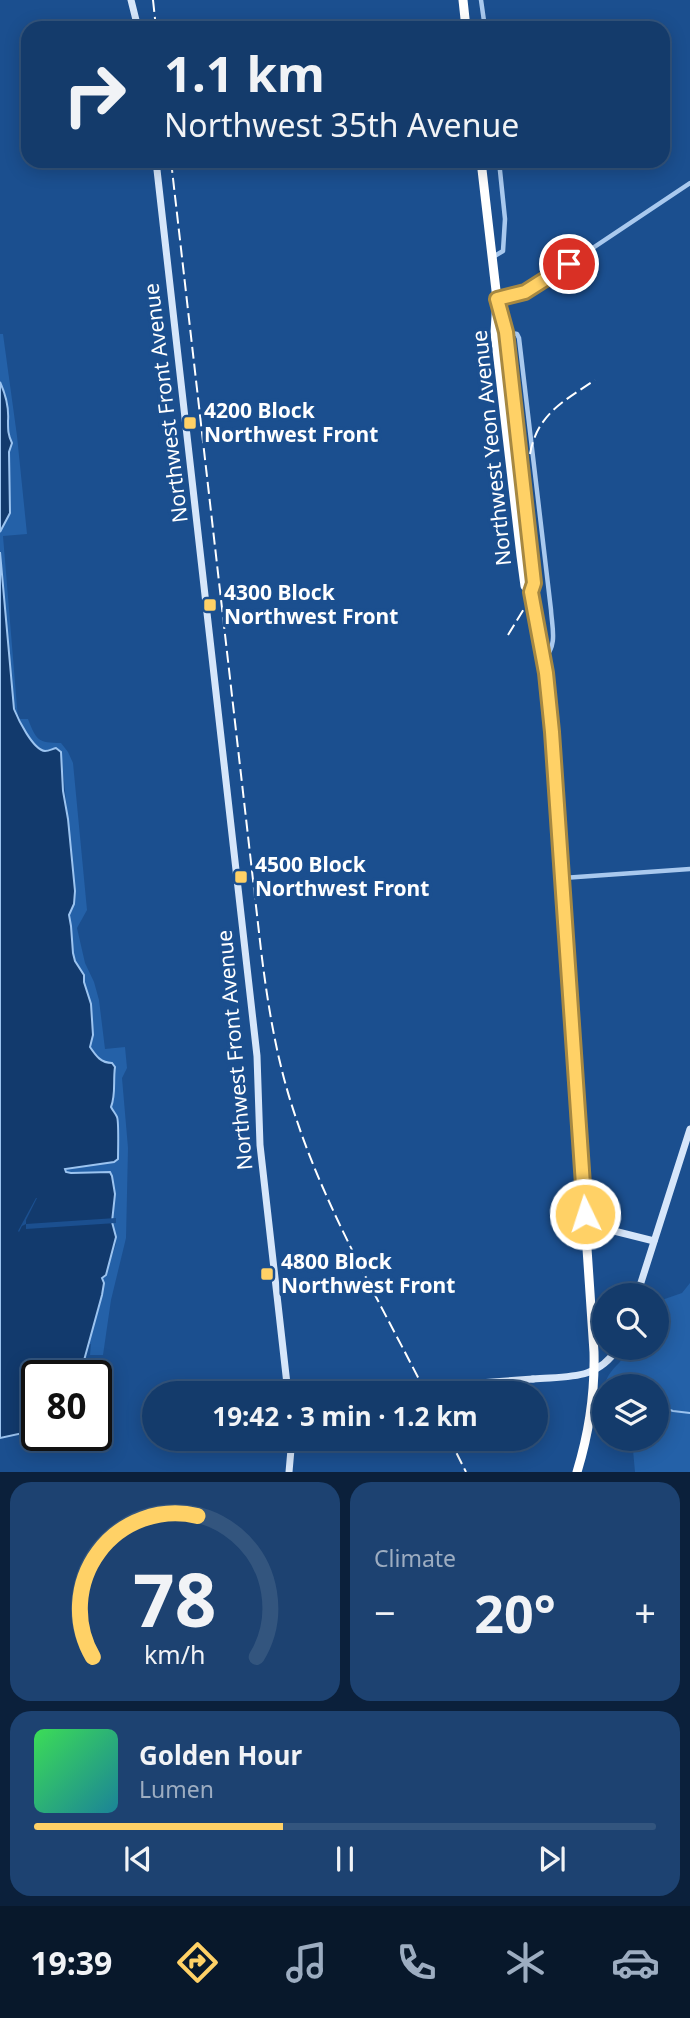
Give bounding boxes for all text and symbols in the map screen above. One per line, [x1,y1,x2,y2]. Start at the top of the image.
text: 1.1 km [164,40,325,106]
icon: right [49,49,140,140]
text: Northwest 35th Avenue [164,103,519,146]
pin [539,234,599,294]
icon: arrive [550,245,588,283]
street label: Northwest Front Avenue [136,282,194,524]
street label: Northwest Yeon Avenue [465,329,517,567]
place label: 4200 Block Northwest Front [204,396,378,448]
marker: 4200 Block Northwest Front [182,415,198,431]
place label: 4300 Block Northwest Front [224,578,398,630]
marker: 4300 Block Northwest Front [202,597,218,613]
place label: 4500 Block Northwest Front [255,850,429,902]
marker: 4500 Block Northwest Front [233,869,249,885]
street label: Northwest Front Avenue [210,929,258,1171]
position arrow [548,1177,622,1251]
place label: 4800 Block Northwest Front [281,1247,455,1299]
marker: 4800 Block Northwest Front [259,1266,275,1282]
map controls [592,1283,669,1451]
button: search [592,1283,669,1360]
speed limit sign: 80 [21,1360,112,1451]
button: layers [592,1374,669,1451]
text: 19:42 · 3 min · 1.2 km [212,1398,478,1434]
text: Climate [374,1542,456,1574]
text: 78 [133,1550,217,1649]
text: 20° [474,1577,556,1648]
text: − [374,1586,396,1638]
text: + [634,1586,656,1638]
text: km/h [144,1637,206,1671]
text: Golden Hour [139,1737,302,1773]
text: Lumen [139,1773,214,1805]
icon: previous [119,1840,157,1878]
icon: pause [326,1840,364,1878]
icon: next [533,1840,571,1878]
icon: directions [173,1938,222,1987]
icon: music [282,1938,331,1987]
icon: phone [392,1938,441,1987]
icon: climate [501,1938,550,1987]
icon: car [611,1938,660,1987]
text: 19:39 [30,1941,112,1984]

